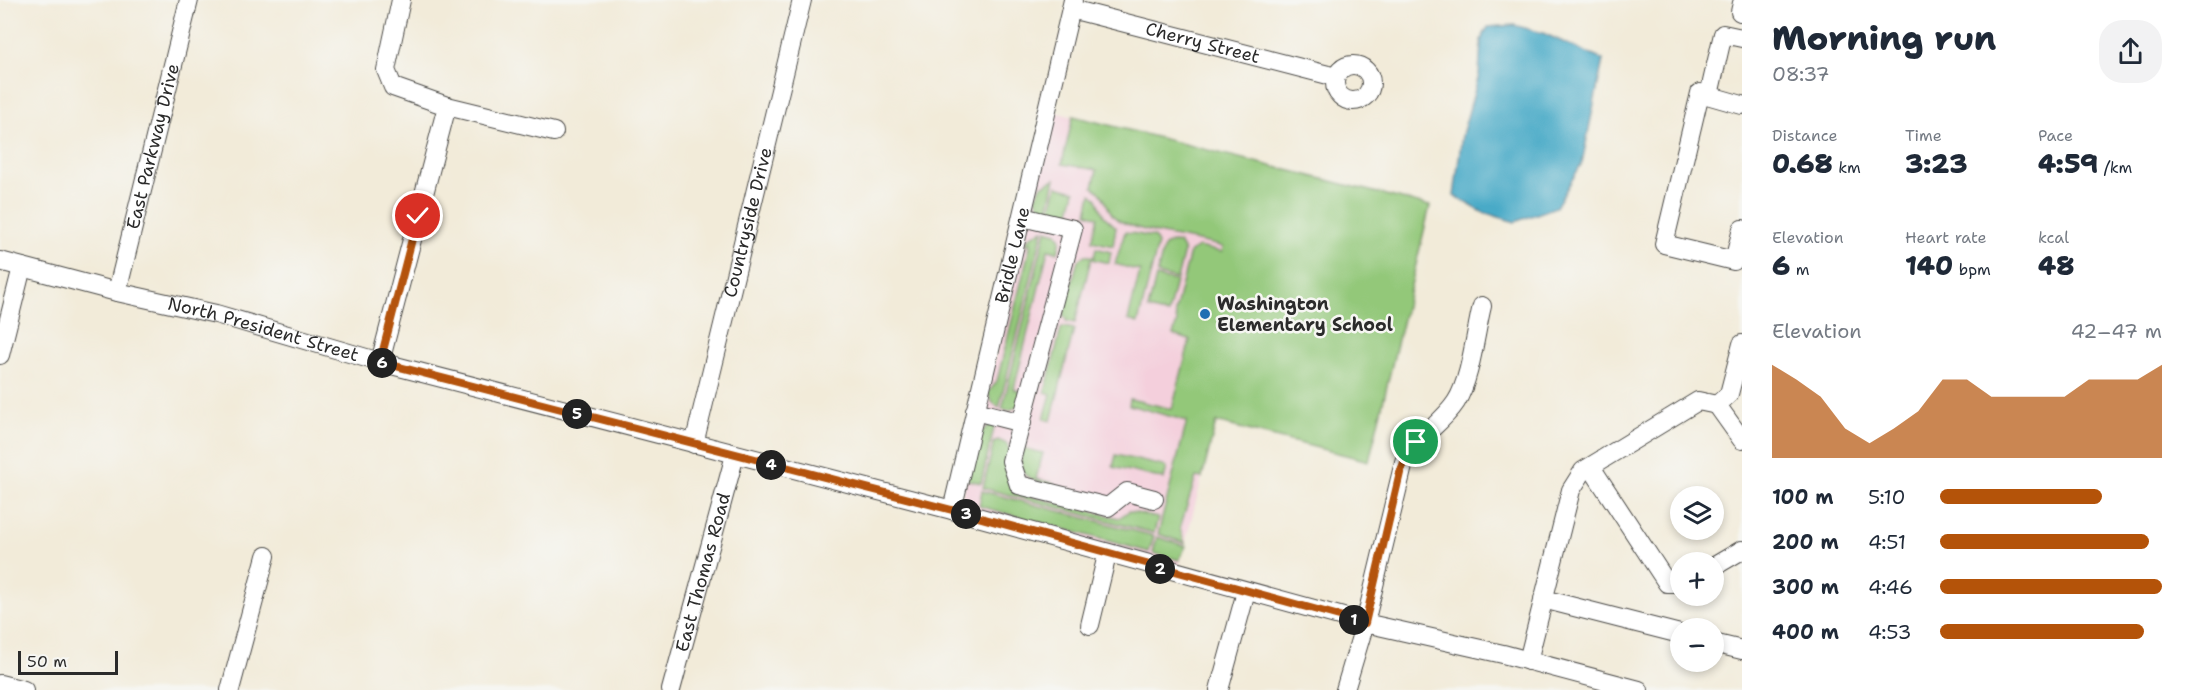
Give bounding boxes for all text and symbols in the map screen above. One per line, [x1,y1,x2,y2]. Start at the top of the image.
text: Morning run [1772,16,1996,61]
street label: Cherry Street [1143,17,1263,69]
button: share [2099,20,2162,83]
street label: East Parkway Drive [121,61,185,232]
text: 08:37 [1772,61,1830,87]
text: Distance [1772,125,1838,146]
text: Time [1905,125,1942,146]
text: Pace [2038,125,2073,146]
street label: Countryside Drive [718,145,778,300]
text: 0.68 [1772,146,1833,181]
text: 3:23 [1905,146,1967,181]
text: 4:59 [2038,146,2098,181]
text: km [1833,157,1861,178]
text: /km [2098,157,2132,178]
pin [392,190,443,241]
icon: check [401,199,434,232]
street label: Bridle Lane [989,204,1036,306]
text: Elevation [1772,227,1844,248]
text: Heart rate [1905,227,1987,248]
text: kcal [2038,227,2069,248]
text: 6 [1772,248,1790,283]
text: 140 [1905,248,1953,283]
text: 48 [2038,248,2074,283]
text: m [1790,259,1809,280]
text: bpm [1953,259,1991,280]
street label: North President Street [165,292,362,367]
place label: Washington Elementary School [1217,292,1393,337]
marker: Washington Elementary School [1198,307,1212,321]
text: Elevation [1772,318,1862,344]
text: 42–47 m [2071,318,2162,344]
pin: 6 [367,348,397,378]
text: 6 [376,352,388,373]
pin: 5 [562,399,592,429]
text: 5 [572,403,582,424]
pin [1390,416,1441,467]
icon: arrive [1399,425,1432,458]
pin: 4 [756,450,786,480]
text: 4 [765,454,777,475]
text: 100 m [1772,484,1834,510]
text: 5:10 [1868,484,1905,510]
map controls [1670,486,1724,672]
button: layers [1670,486,1724,540]
street label: East Thomas Road [670,490,736,654]
pin: 3 [951,499,981,529]
text: 3 [960,503,972,524]
text: 200 m [1772,529,1839,555]
text: 4:51 [1868,529,1906,555]
button: + [1670,552,1724,606]
pin: 2 [1145,554,1175,584]
text: 2 [1154,558,1166,579]
text: 300 m [1772,574,1839,600]
text: 4:46 [1868,574,1913,600]
pin: 1 [1339,605,1369,635]
text: 1 [1350,609,1358,630]
button: − [1670,618,1724,672]
text: 400 m [1772,619,1839,645]
text: 4:53 [1868,619,1912,645]
scale bar [18,648,118,676]
text: 50 m [27,651,67,672]

